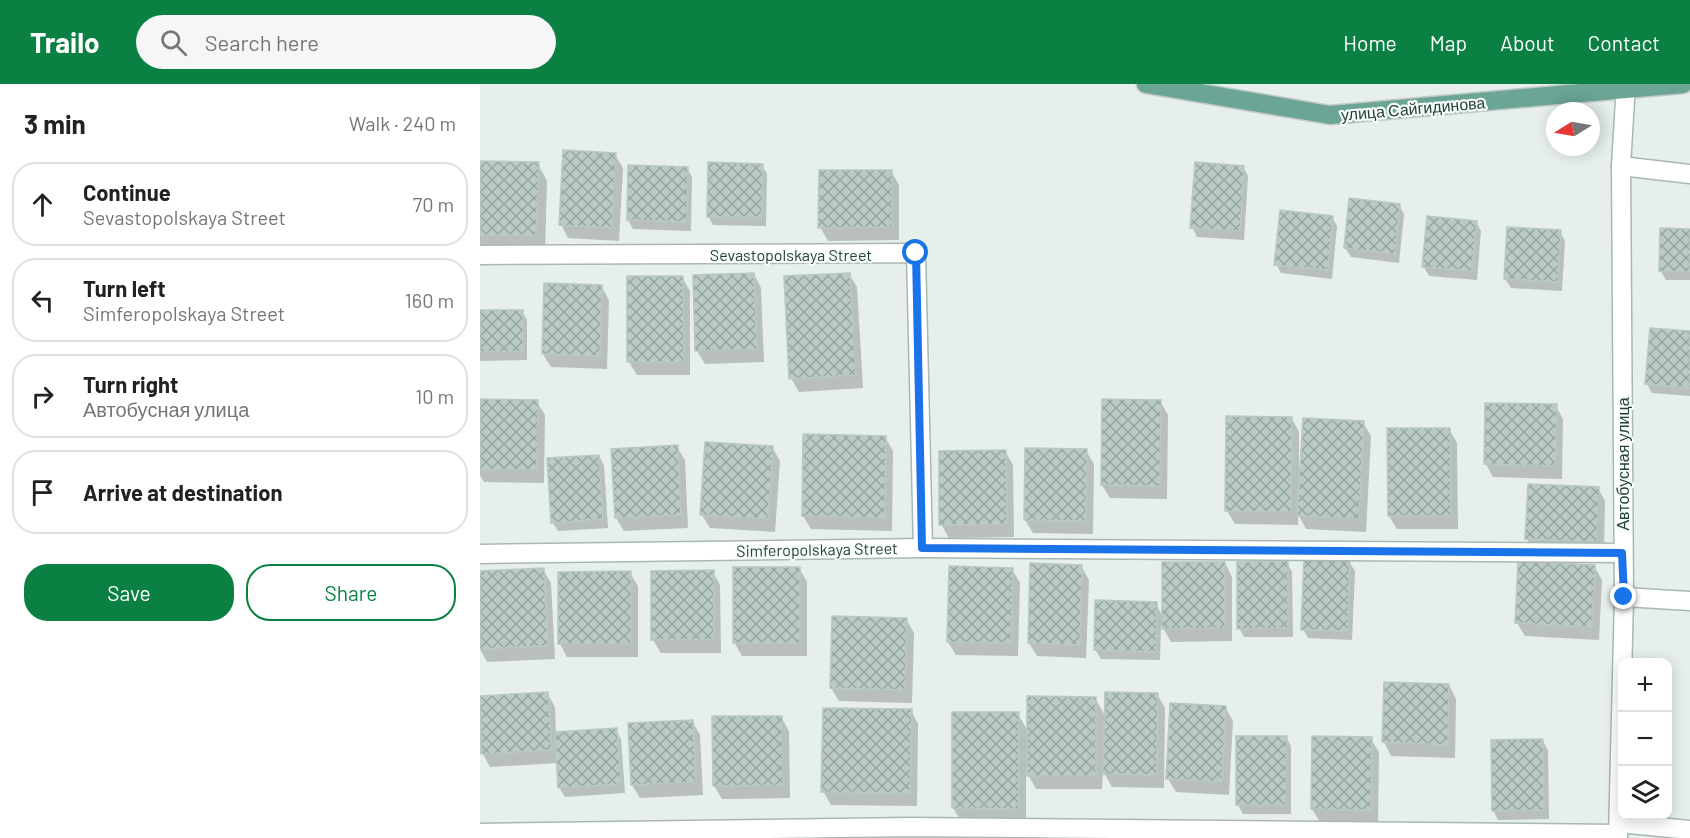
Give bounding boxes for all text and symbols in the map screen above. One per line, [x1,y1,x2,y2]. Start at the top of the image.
search box [136,15,556,69]
text: Trailo [30,25,100,59]
icon: search [157,26,190,59]
text: Search here [205,29,319,55]
text: Home [1343,30,1397,55]
text: Map [1430,30,1467,55]
text: About [1500,30,1555,55]
text: Contact [1588,30,1660,55]
street label: улица Сайгидинова [1340,92,1486,124]
north arrow [1546,102,1600,156]
text: 3 min [24,108,86,139]
text: Walk · 240 m [349,111,456,135]
text: Continue [83,179,171,205]
icon: ahead [26,188,59,221]
text: 70 m [413,192,454,216]
text: Sevastopolskaya Street [83,205,286,229]
route start [902,239,928,265]
street label: Sevastopolskaya Street [710,245,872,264]
text: Turn left [83,275,166,301]
icon: left [26,284,59,317]
text: 160 m [405,288,454,312]
text: Simferopolskaya Street [83,301,285,325]
text: Turn right [83,371,178,397]
icon: right [26,380,59,413]
text: 10 m [415,384,454,408]
text: Автобусная улица [83,397,249,421]
street label: Автобусная улица [1613,397,1632,531]
icon: arrive [26,476,59,509]
text: Arrive at destination [83,479,282,505]
street label: Simferopolskaya Street [736,538,898,560]
button: Save [24,564,234,621]
button: Share [246,564,456,621]
route end [1610,583,1636,609]
map controls [1618,658,1672,820]
button: + [1618,658,1672,712]
button: − [1618,712,1672,766]
button: layers [1618,766,1672,820]

